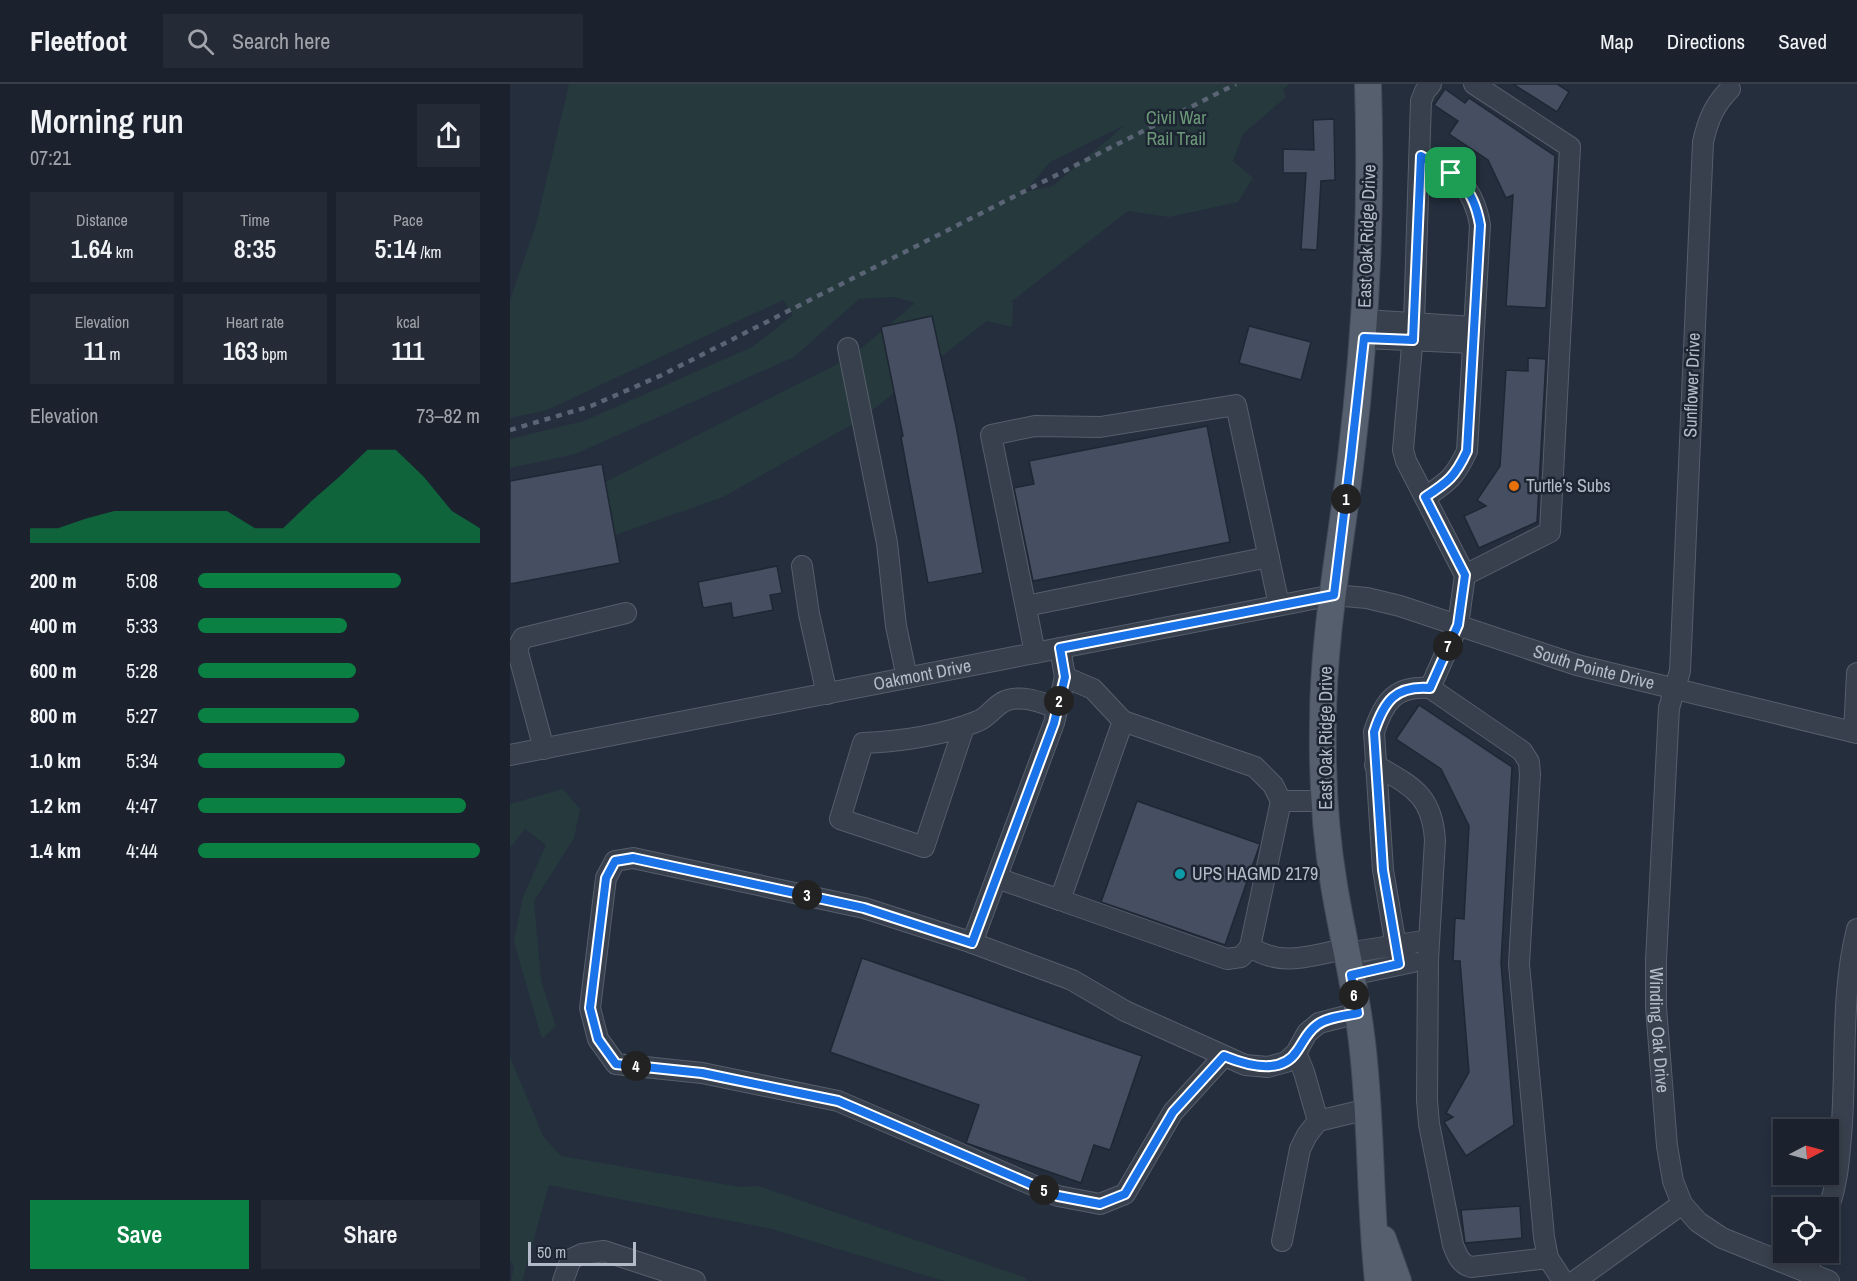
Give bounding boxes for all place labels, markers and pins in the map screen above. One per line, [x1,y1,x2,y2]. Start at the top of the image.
pin [1425,147,1476,198]
place label: Turtle’s Subs [1526,473,1611,498]
marker: Turtle’s Subs [1507,479,1521,493]
pin: 1 [1331,484,1361,514]
pin: 7 [1433,631,1463,661]
pin: 2 [1044,686,1074,716]
place label: UPS HAGMD 2179 [1192,861,1318,886]
marker: UPS HAGMD 2179 [1173,867,1187,881]
pin: 3 [792,880,822,910]
pin: 6 [1339,980,1369,1010]
pin: 4 [621,1051,651,1081]
pin: 5 [1029,1175,1059,1205]

